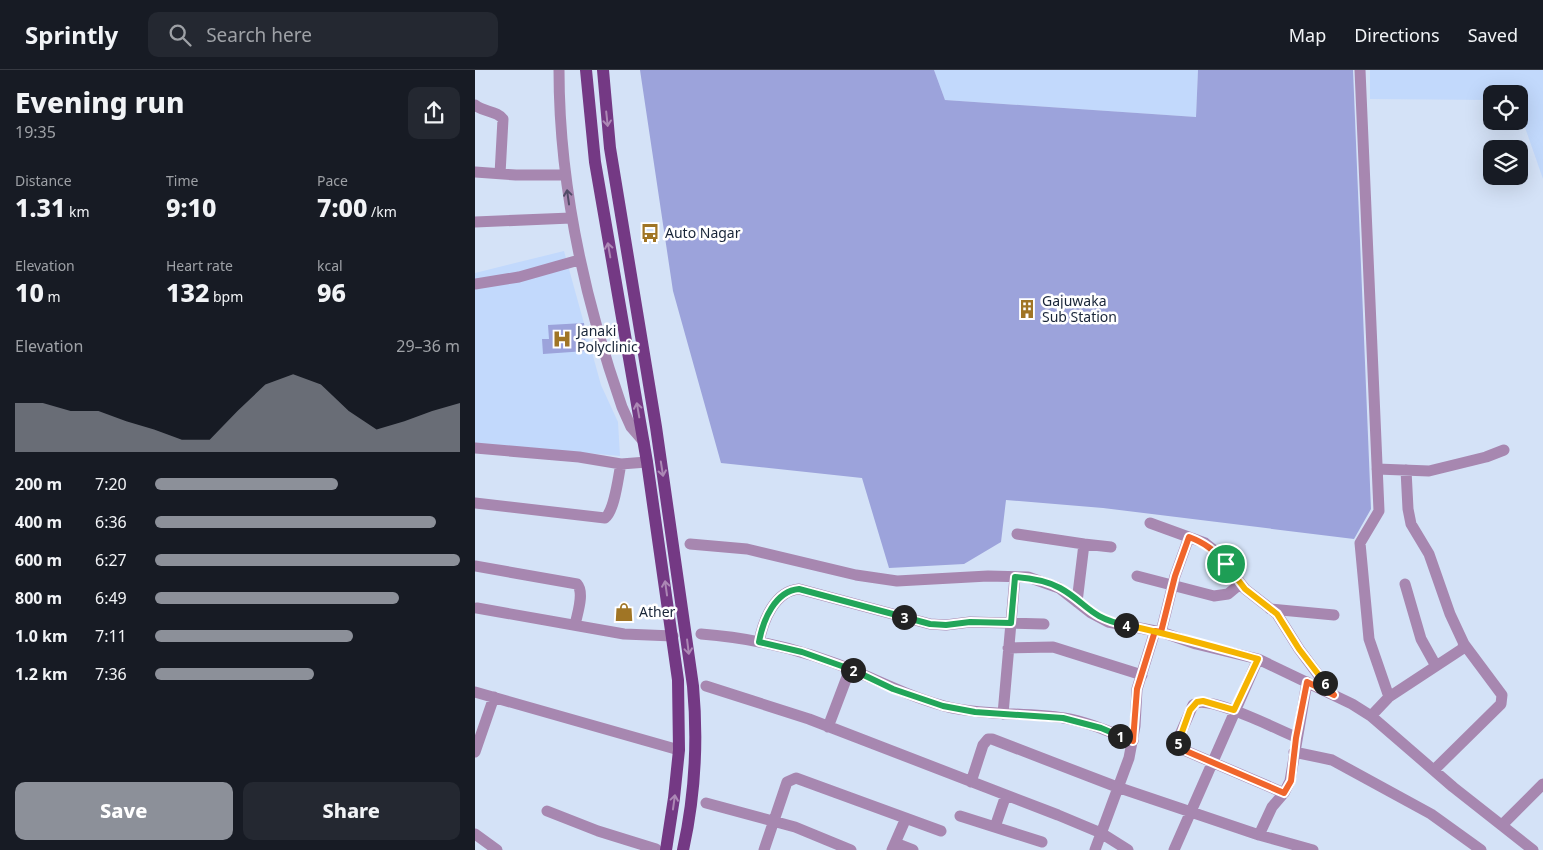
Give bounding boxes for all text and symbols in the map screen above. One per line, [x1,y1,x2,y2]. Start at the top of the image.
search box [148,12,498,57]
text: Sprintly [25,18,118,51]
icon: search [166,21,194,49]
text: Search here [206,22,312,48]
text: Map [1289,23,1326,47]
text: Directions [1354,23,1440,47]
text: Saved [1468,23,1518,47]
text: Evening run [15,83,184,121]
map controls [1483,85,1528,185]
button: locate [1483,85,1528,130]
button: share [408,87,460,139]
one-way arrow [602,110,612,126]
text: 19:35 [15,121,56,143]
button: layers [1483,140,1528,185]
text: Distance [15,171,72,190]
text: Time [166,171,198,190]
text: Pace [317,171,348,190]
one-way arrow [563,189,573,205]
text: 1.31 [15,190,65,224]
text: 9:10 [166,190,216,224]
text: 7:00 [317,190,367,224]
text: km [65,202,90,221]
text: /km [367,202,397,221]
bus stop icon: Auto Nagar [639,222,661,244]
place label: Auto Nagar [665,223,741,242]
one-way arrow [604,243,614,259]
text: Elevation [15,256,75,275]
text: Heart rate [166,256,233,275]
text: kcal [317,256,343,275]
text: 10 [15,275,44,309]
text: 132 [166,275,209,309]
text: 96 [317,275,346,309]
text: m [44,287,61,306]
text: bpm [209,287,243,306]
place label: Gajuwaka Sub Station [1042,291,1117,326]
building icon: Gajuwaka Sub Station [1016,298,1038,320]
place label: Janaki Polyclinic [575,321,638,356]
hospital icon: Janaki Polyclinic [551,328,573,350]
text: Elevation [15,335,83,357]
text: 29–36 m [396,335,460,357]
one-way arrow [633,403,642,419]
one-way arrow [657,461,667,477]
text: 200 m [15,473,62,495]
text: 7:20 [95,473,127,495]
text: 400 m [15,511,62,533]
text: 6:36 [95,511,127,533]
pin [1205,543,1247,585]
text: 600 m [15,549,62,571]
text: 6:27 [95,549,127,571]
icon: arrive [1212,550,1240,578]
one-way arrow [661,580,671,596]
text: 800 m [15,587,62,609]
text: 6:49 [95,587,127,609]
shop icon: Ather [613,601,635,623]
place label: Ather [639,602,676,621]
pin: 3 [891,604,917,630]
text: 3 [900,608,909,627]
pin: 4 [1113,612,1139,638]
text: 4 [1122,616,1131,635]
text: 1.0 km [15,625,67,647]
text: 7:11 [95,625,127,647]
one-way arrow [684,639,694,655]
pin: 2 [841,658,865,682]
text: 2 [849,661,858,680]
text: 1.2 km [15,663,67,685]
text: 7:36 [95,663,127,685]
pin: 6 [1313,670,1337,696]
text: 6 [1321,674,1330,693]
pin: 1 [1107,724,1133,748]
text: 1 [1116,727,1125,746]
pin: 5 [1165,730,1191,756]
text: 5 [1174,734,1183,753]
button: Save [15,782,233,840]
button: Share [243,782,460,840]
one-way arrow [669,794,679,810]

